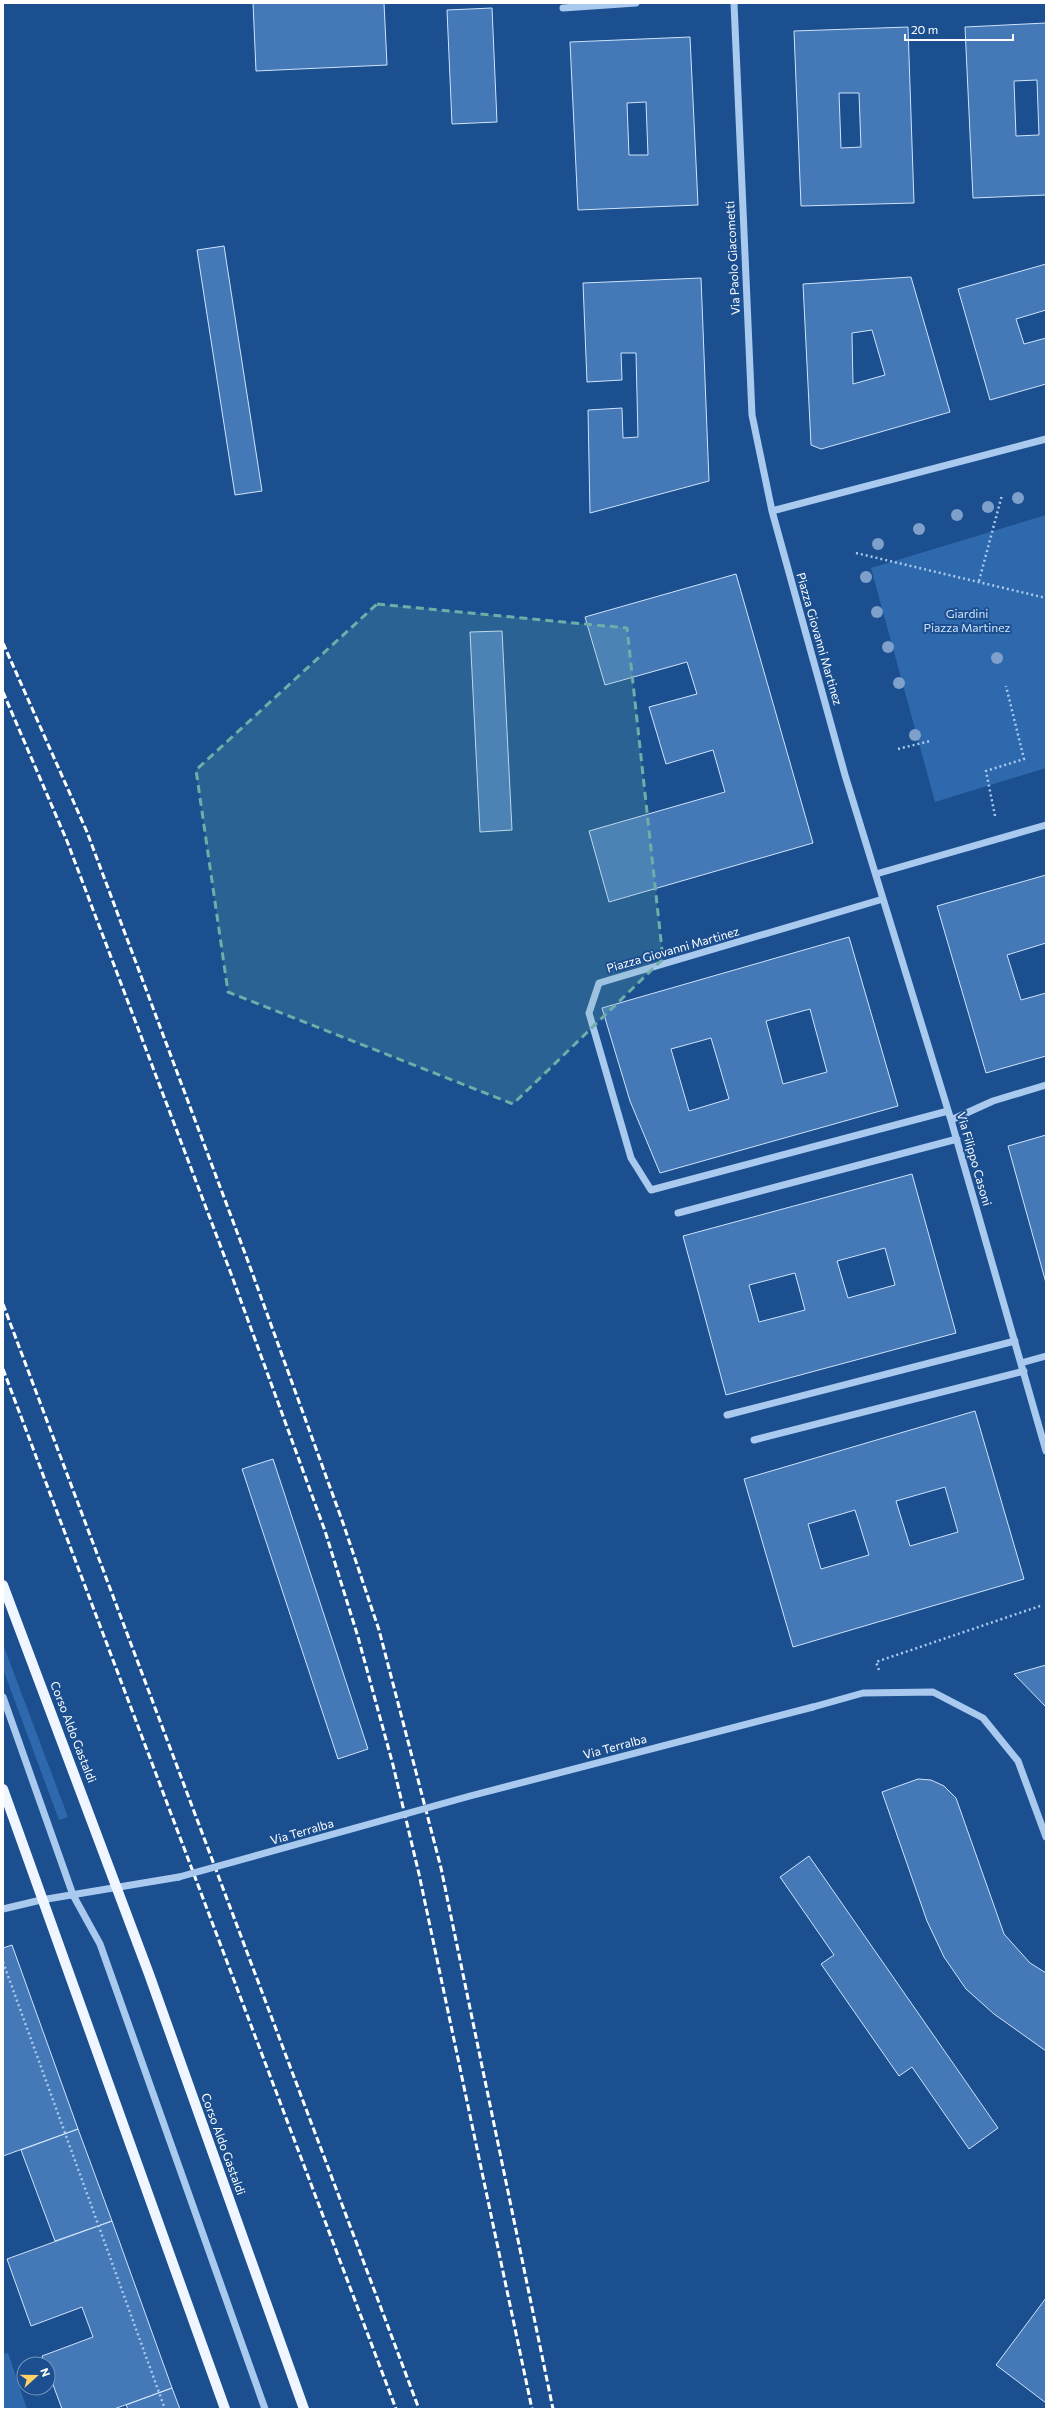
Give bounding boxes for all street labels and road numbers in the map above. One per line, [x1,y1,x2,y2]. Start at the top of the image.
street label: Via Paolo Giacometti [722,201,742,315]
street label: Piazza Giovanni Martinez [794,571,846,707]
street label: Piazza Giovanni Martinez [605,923,741,975]
street label: Via Filippo Casoni [955,1110,995,1207]
street label: Corso Aldo Gastaldi [48,1679,100,1784]
street label: Via Terralba [581,1731,648,1761]
street label: Via Terralba [268,1815,335,1847]
street label: Corso Aldo Gastaldi [199,2091,249,2197]

